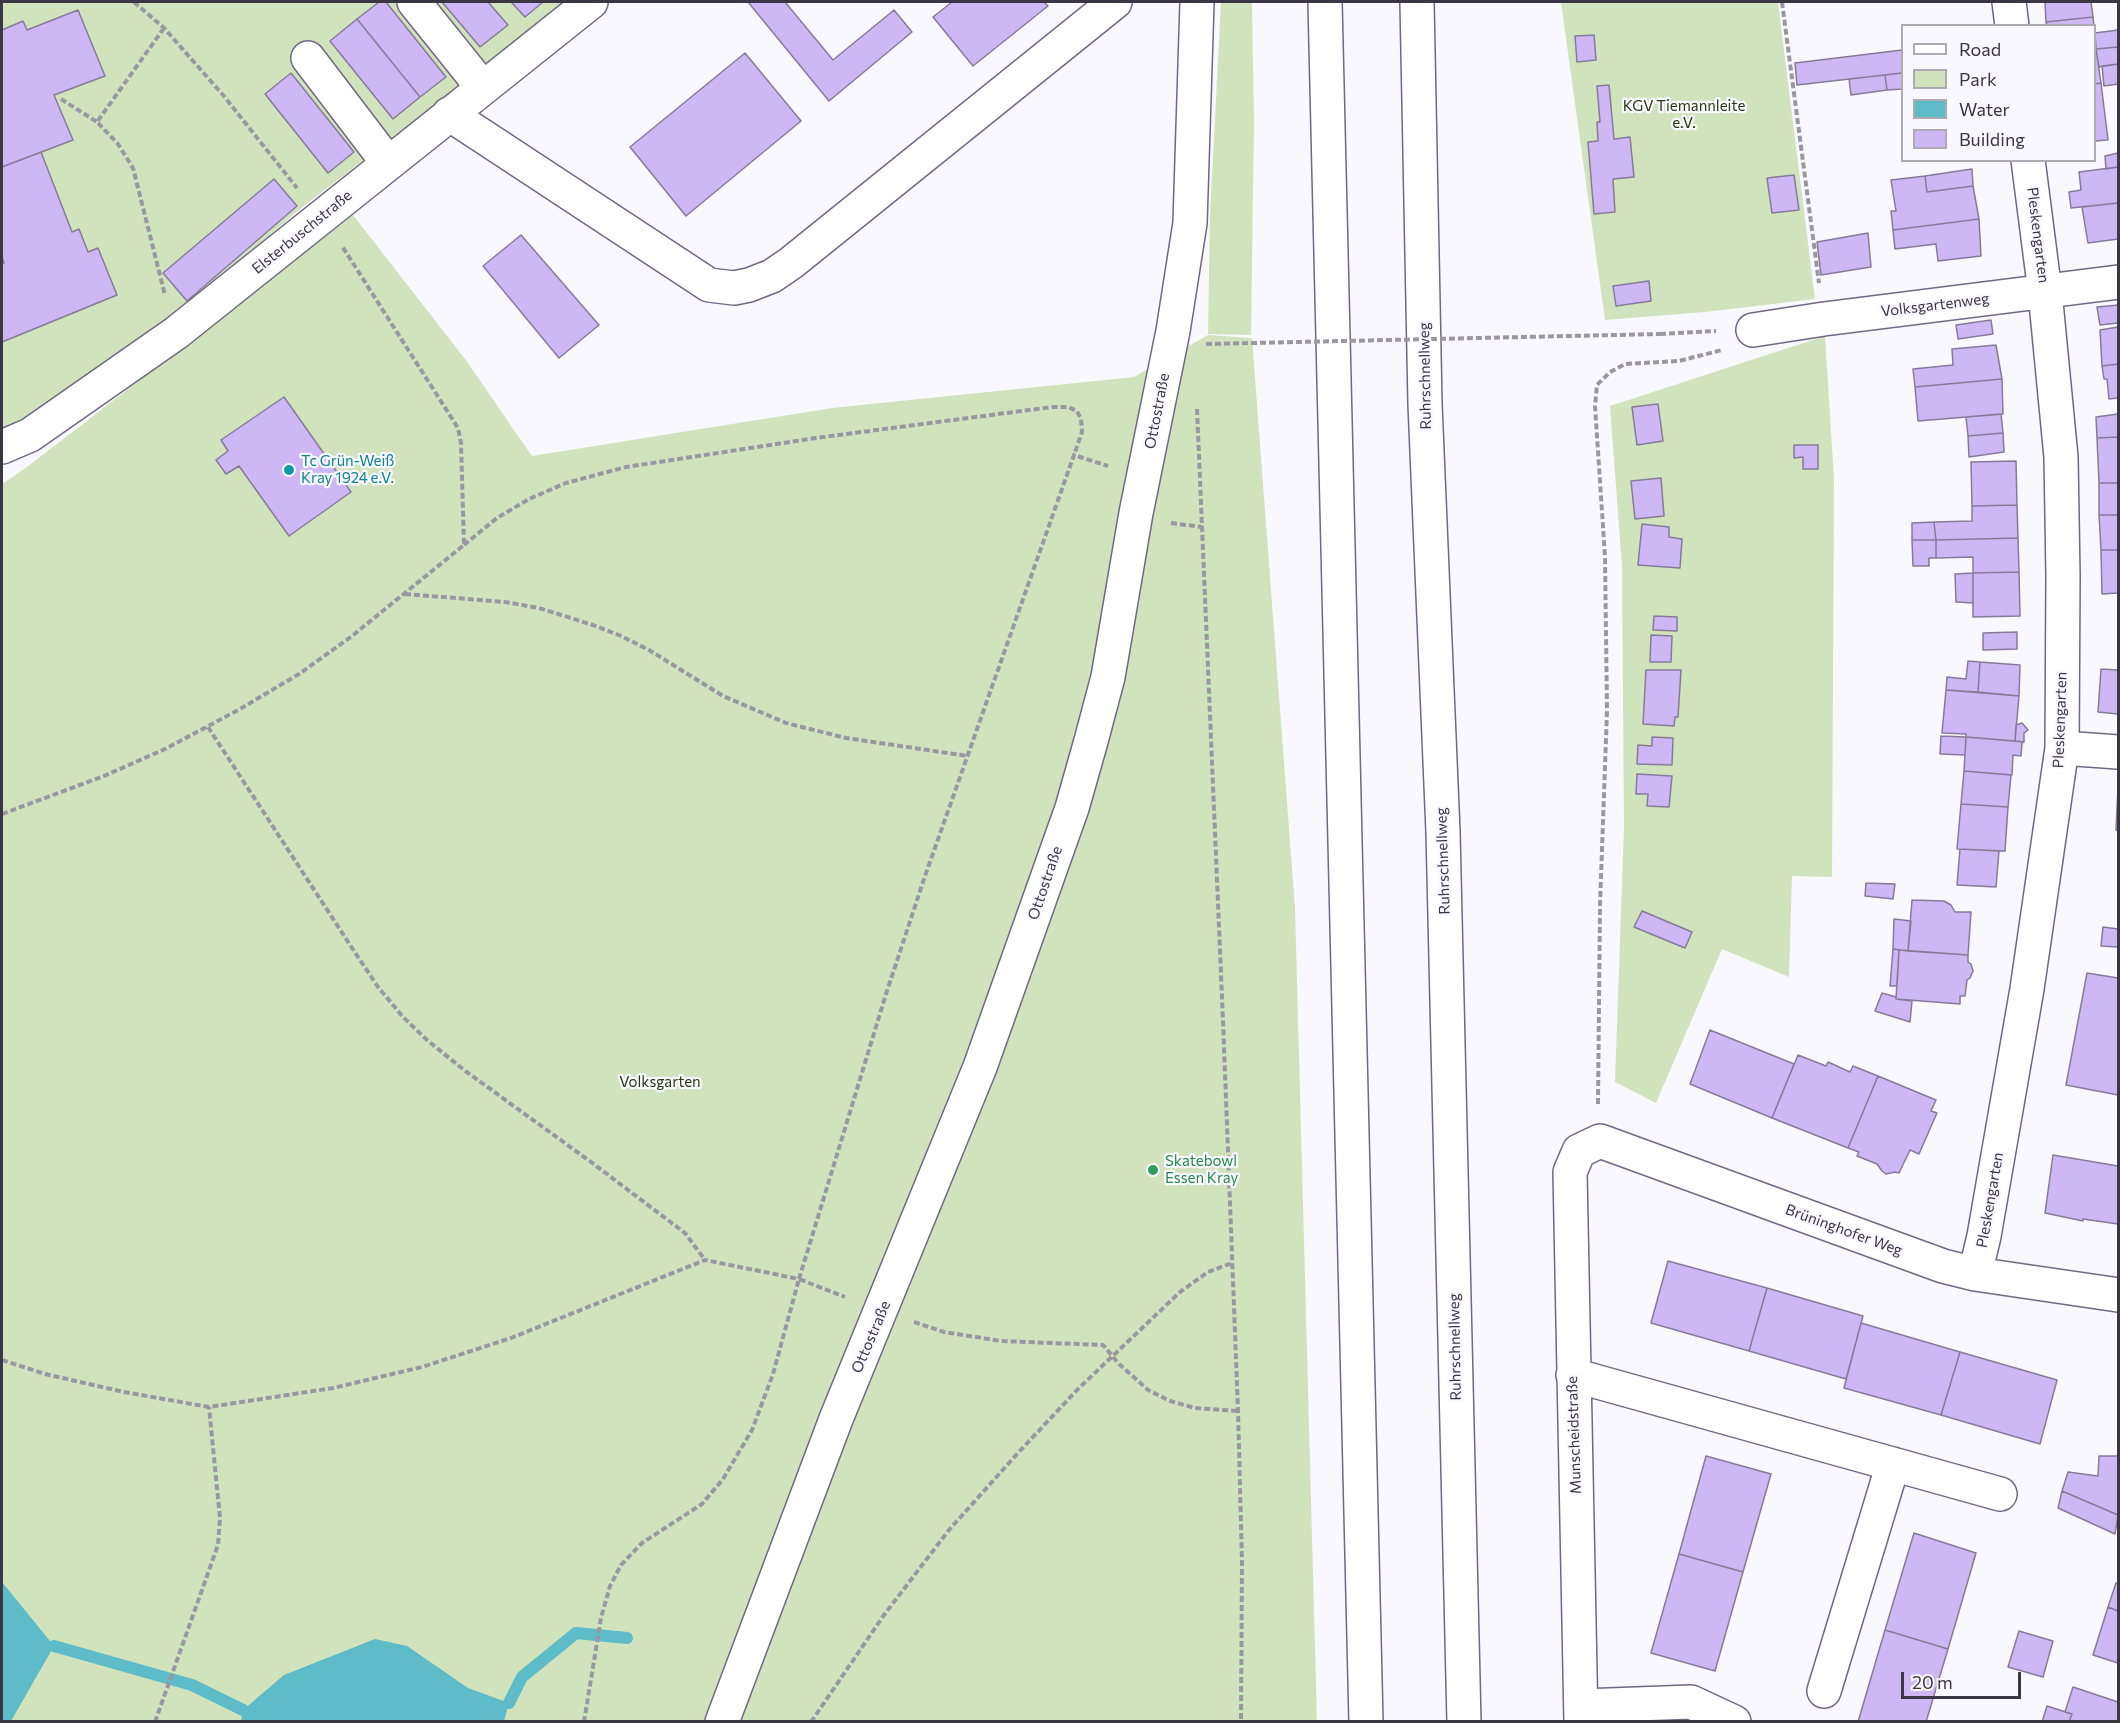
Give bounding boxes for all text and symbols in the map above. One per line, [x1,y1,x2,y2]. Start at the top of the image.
legend [1901,24,2096,162]
text: Road [1959,38,2001,60]
text: Park [1959,68,1997,90]
park label: KGV Tiemannleite e.V. [1623,97,1745,132]
text: Water [1959,98,2010,120]
text: Building [1959,128,2025,150]
street label: Elsterbuschstraße [248,186,356,278]
street label: Pleskengarten [2023,186,2053,284]
street label: Volksgartenweg [1880,289,1990,321]
street label: Ruhrschnellweg [1415,322,1435,430]
street label: Ottostraße [1141,372,1173,450]
place label: Tc Grün-Weiß Kray 1924 e.V. [301,452,394,487]
marker: Tc Grün-Weiß Kray 1924 e.V. [282,463,296,477]
street label: Pleskengarten [2049,671,2071,769]
street label: Ruhrschnellweg [1432,807,1454,915]
street label: Ottostraße [1024,844,1066,922]
park label: Volksgarten [619,1073,701,1091]
street label: Pleskengarten [1973,1151,2007,1249]
place label: Skatebowl Essen Kray [1165,1152,1238,1187]
marker: Skatebowl Essen Kray [1146,1163,1160,1177]
street label: Brüninghofer Weg [1783,1200,1905,1260]
street label: Ruhrschnellweg [1445,1293,1465,1401]
street label: Ottostraße [848,1298,894,1376]
street label: Munscheidstraße [1563,1376,1585,1494]
scale bar [1904,1660,2024,1698]
text: 20 m [1912,1671,1953,1693]

